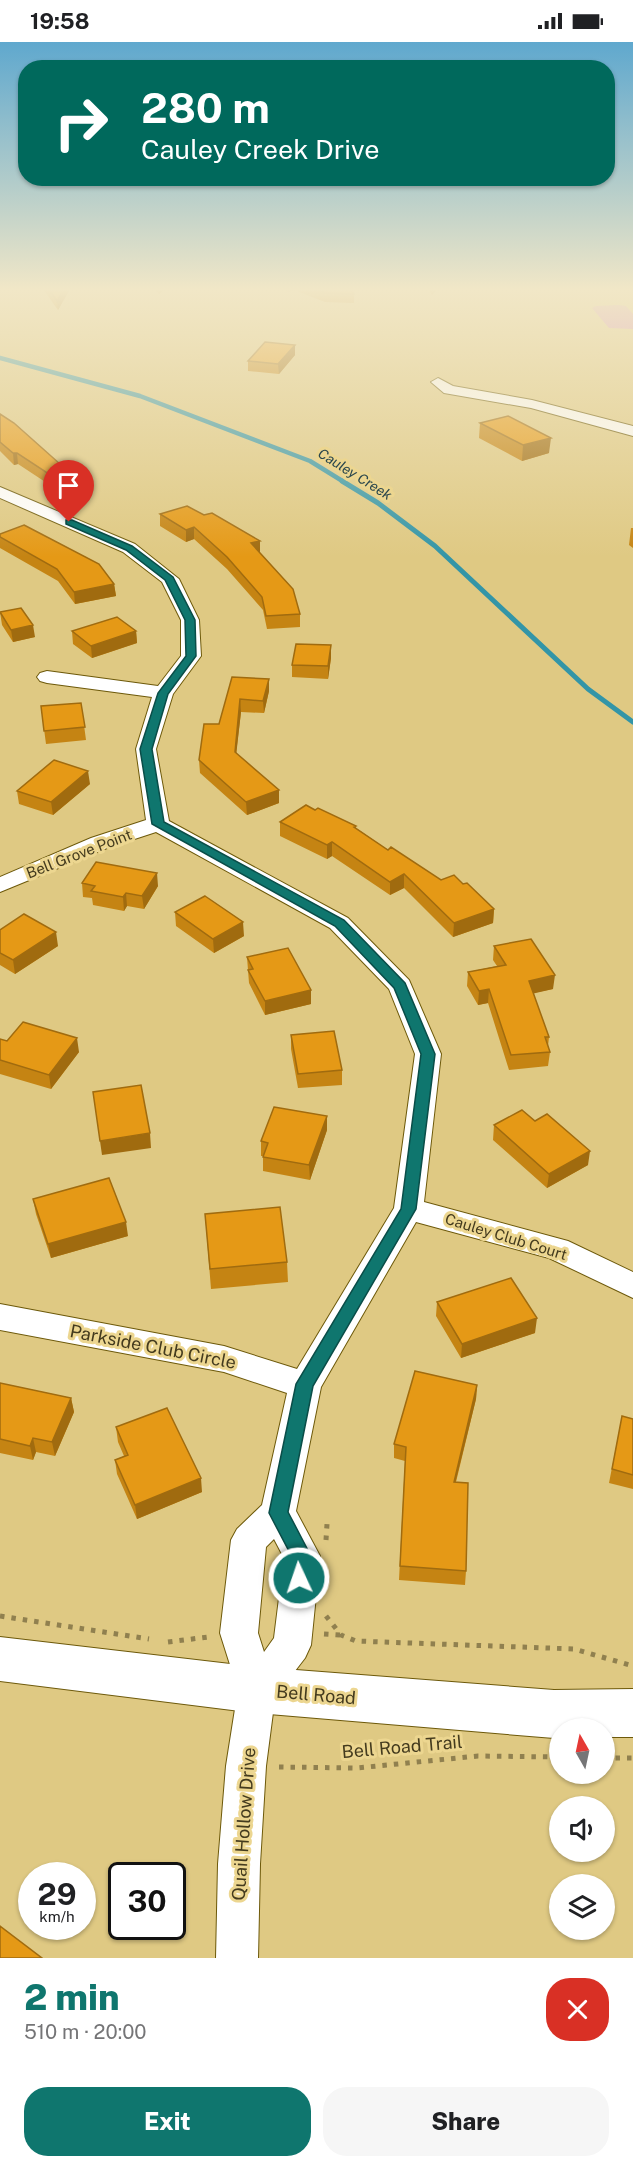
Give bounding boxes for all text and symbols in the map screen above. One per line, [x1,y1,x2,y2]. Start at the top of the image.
text: 19:58 [30,8,89,34]
text: 280 m [141,83,270,132]
icon: right [42,84,120,162]
text: Cauley Creek Drive [141,133,380,165]
water label: Cauley Creek [315,445,395,503]
pin [43,460,94,522]
icon: arrive [52,469,85,502]
street label: Bell Grove Point [24,826,134,881]
street label: Cauley Club Court [443,1210,569,1263]
street label: Parkside Club Circle [68,1320,238,1373]
position arrow [267,1546,331,1610]
street label: Bell Road [275,1681,357,1708]
north arrow [549,1718,615,1784]
map controls [549,1718,615,1940]
street label: Bell Road Trail [341,1731,463,1762]
street label: Quail Hollow Drive [228,1747,259,1901]
button: sound [549,1796,615,1862]
speed limit sign: 30 [108,1862,186,1940]
button: layers [549,1874,615,1940]
text: 29 [38,1876,76,1912]
text: km/h [39,1908,75,1925]
text: 2 min [24,1976,120,2018]
button: close [546,1978,609,2041]
text: 510 m · 20:00 [24,2020,147,2044]
button: Exit [24,2087,311,2156]
button: Share [323,2087,609,2156]

